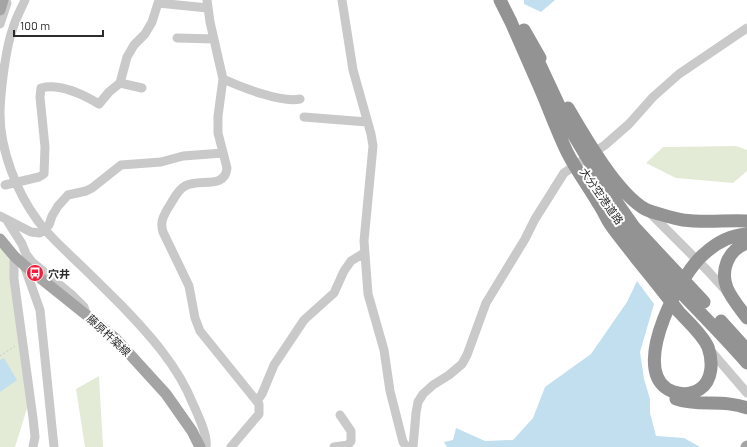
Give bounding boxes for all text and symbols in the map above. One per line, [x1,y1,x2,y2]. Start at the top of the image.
scale bar [14,12,103,38]
text: 100 m [20,18,50,32]
street label: 大分空港道路 [578,165,626,227]
bus stop icon: 穴井 [25,263,45,283]
place label: 穴井 [48,267,70,280]
street label: 藤原杵築線 [84,311,134,359]

